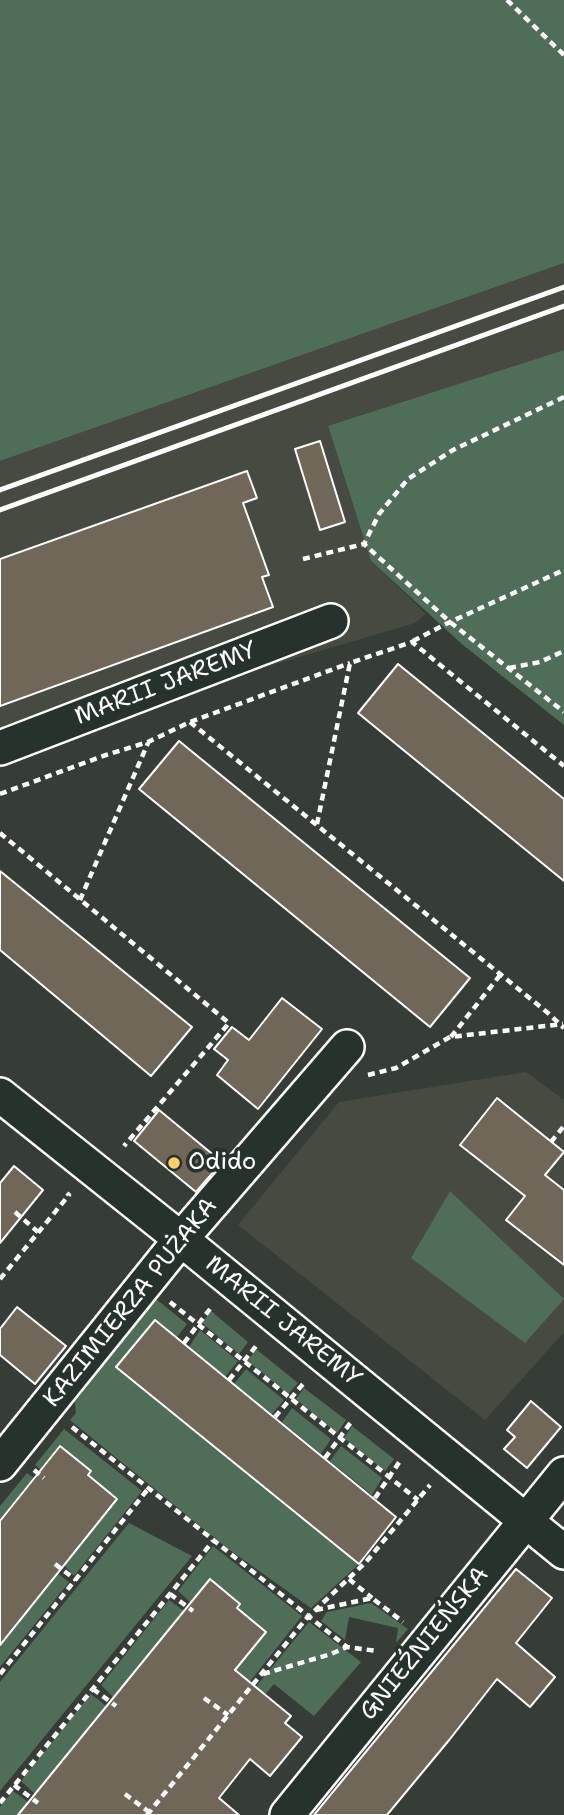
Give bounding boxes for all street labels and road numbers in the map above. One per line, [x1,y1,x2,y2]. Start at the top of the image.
street label: MARII JAREMY [71,636,261,732]
street label: KAZIMIERZA PUŻAKA [38,1193,224,1413]
street label: MARII JAREMY [199,1250,367,1394]
street label: GNIEŹNIEŃSKA [354,1562,496,1726]

